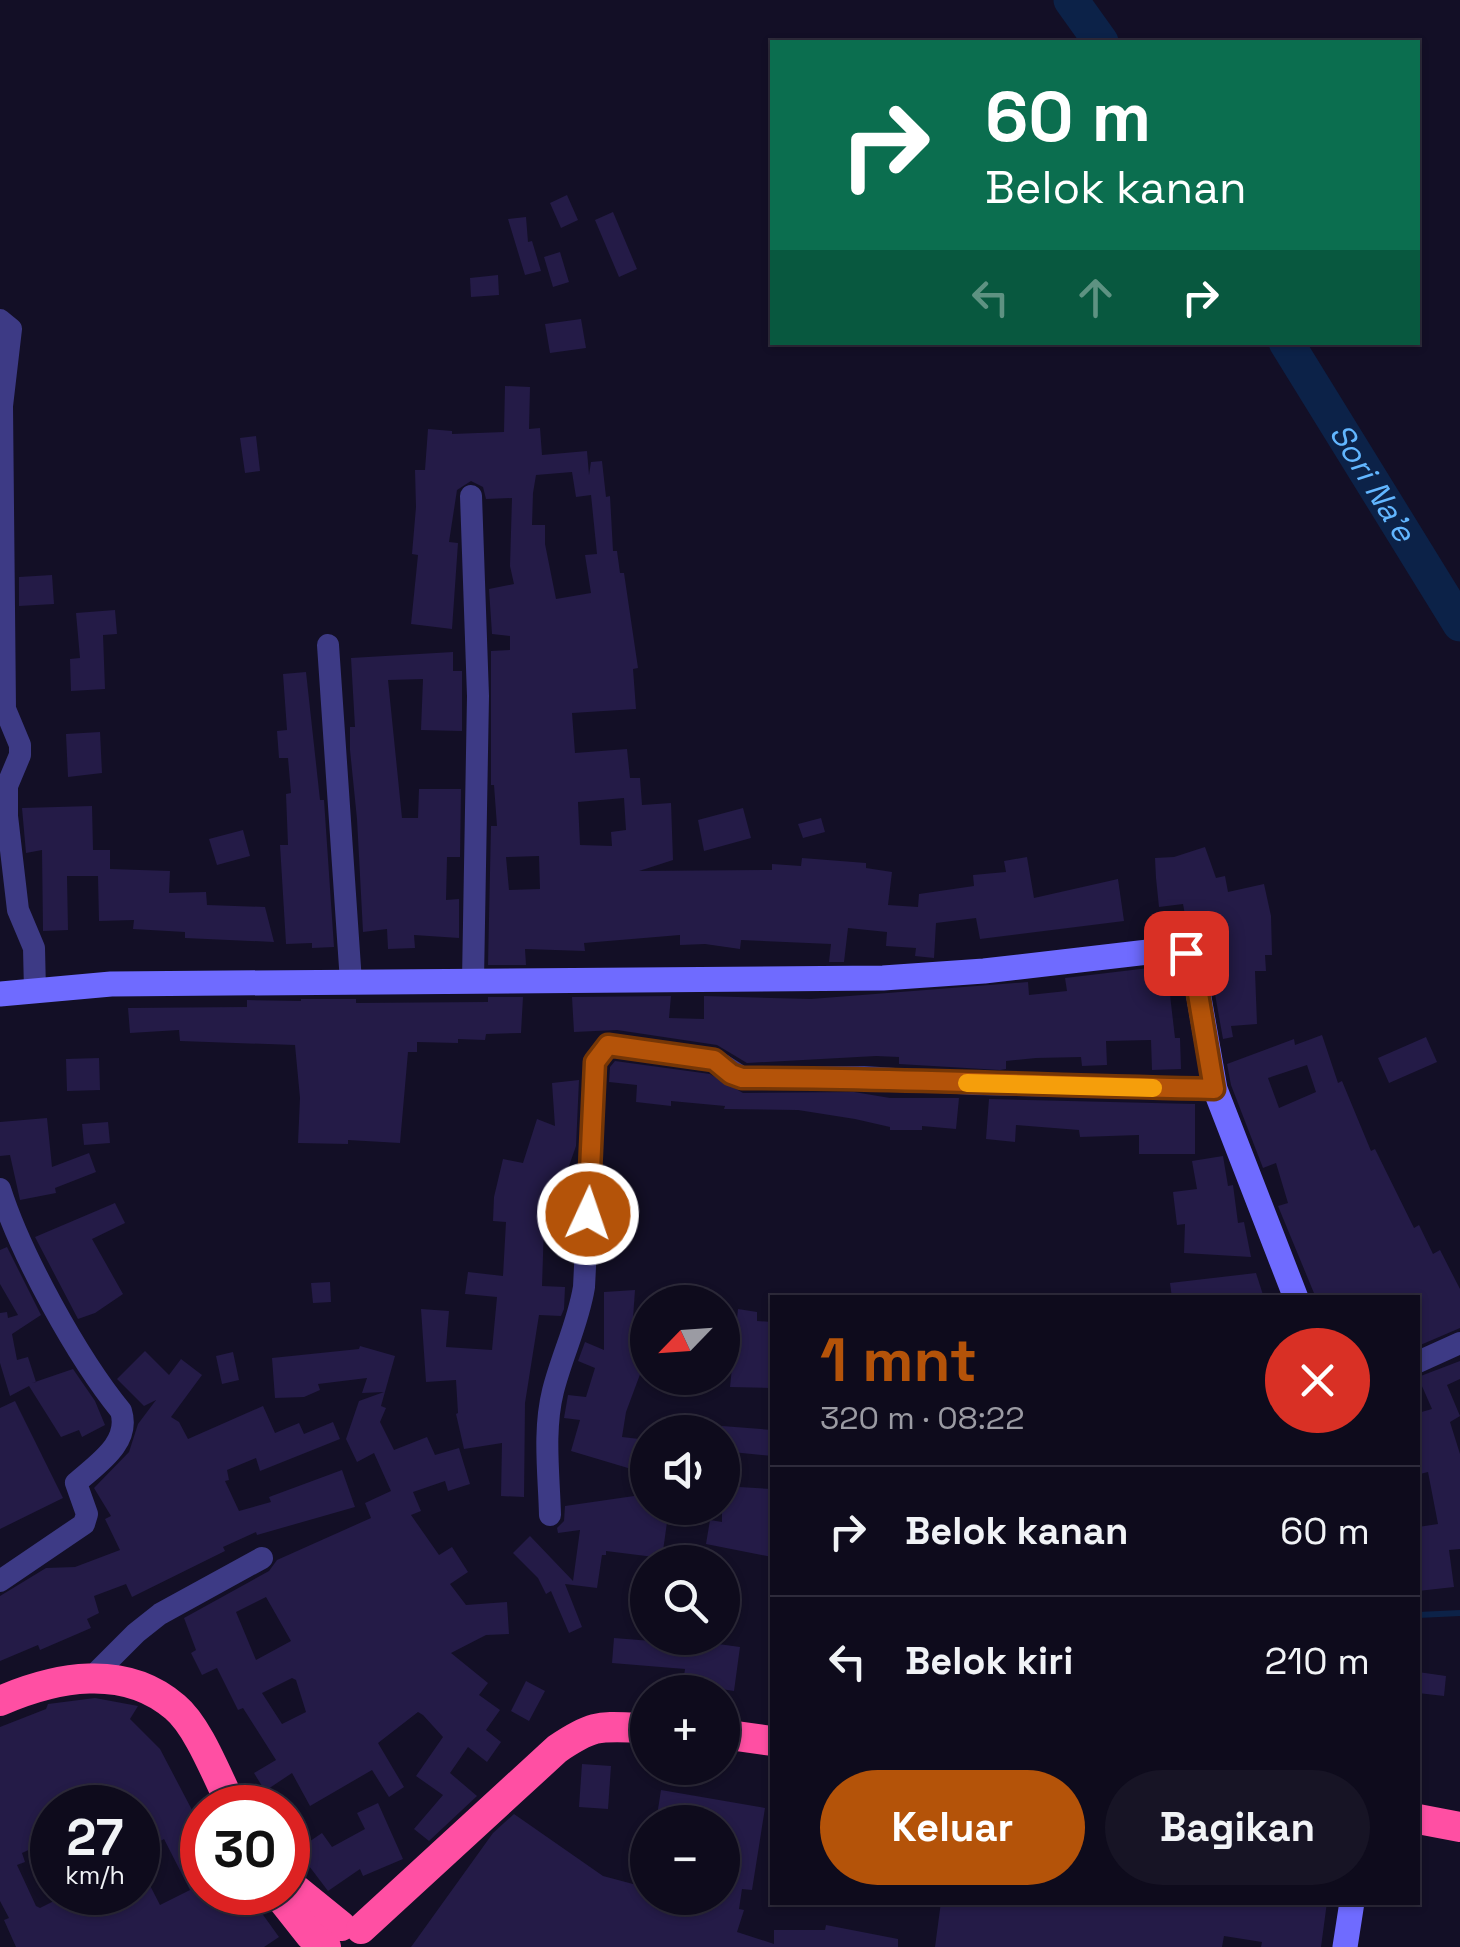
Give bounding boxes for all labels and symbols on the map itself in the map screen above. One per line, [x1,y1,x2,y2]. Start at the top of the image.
water label: Sori Na'e [1321,416,1425,550]
pin [1144,911,1229,996]
position arrow [536,1162,640,1266]
north arrow [630,1285,740,1395]
speed limit sign: 30 [180,1785,310,1915]

